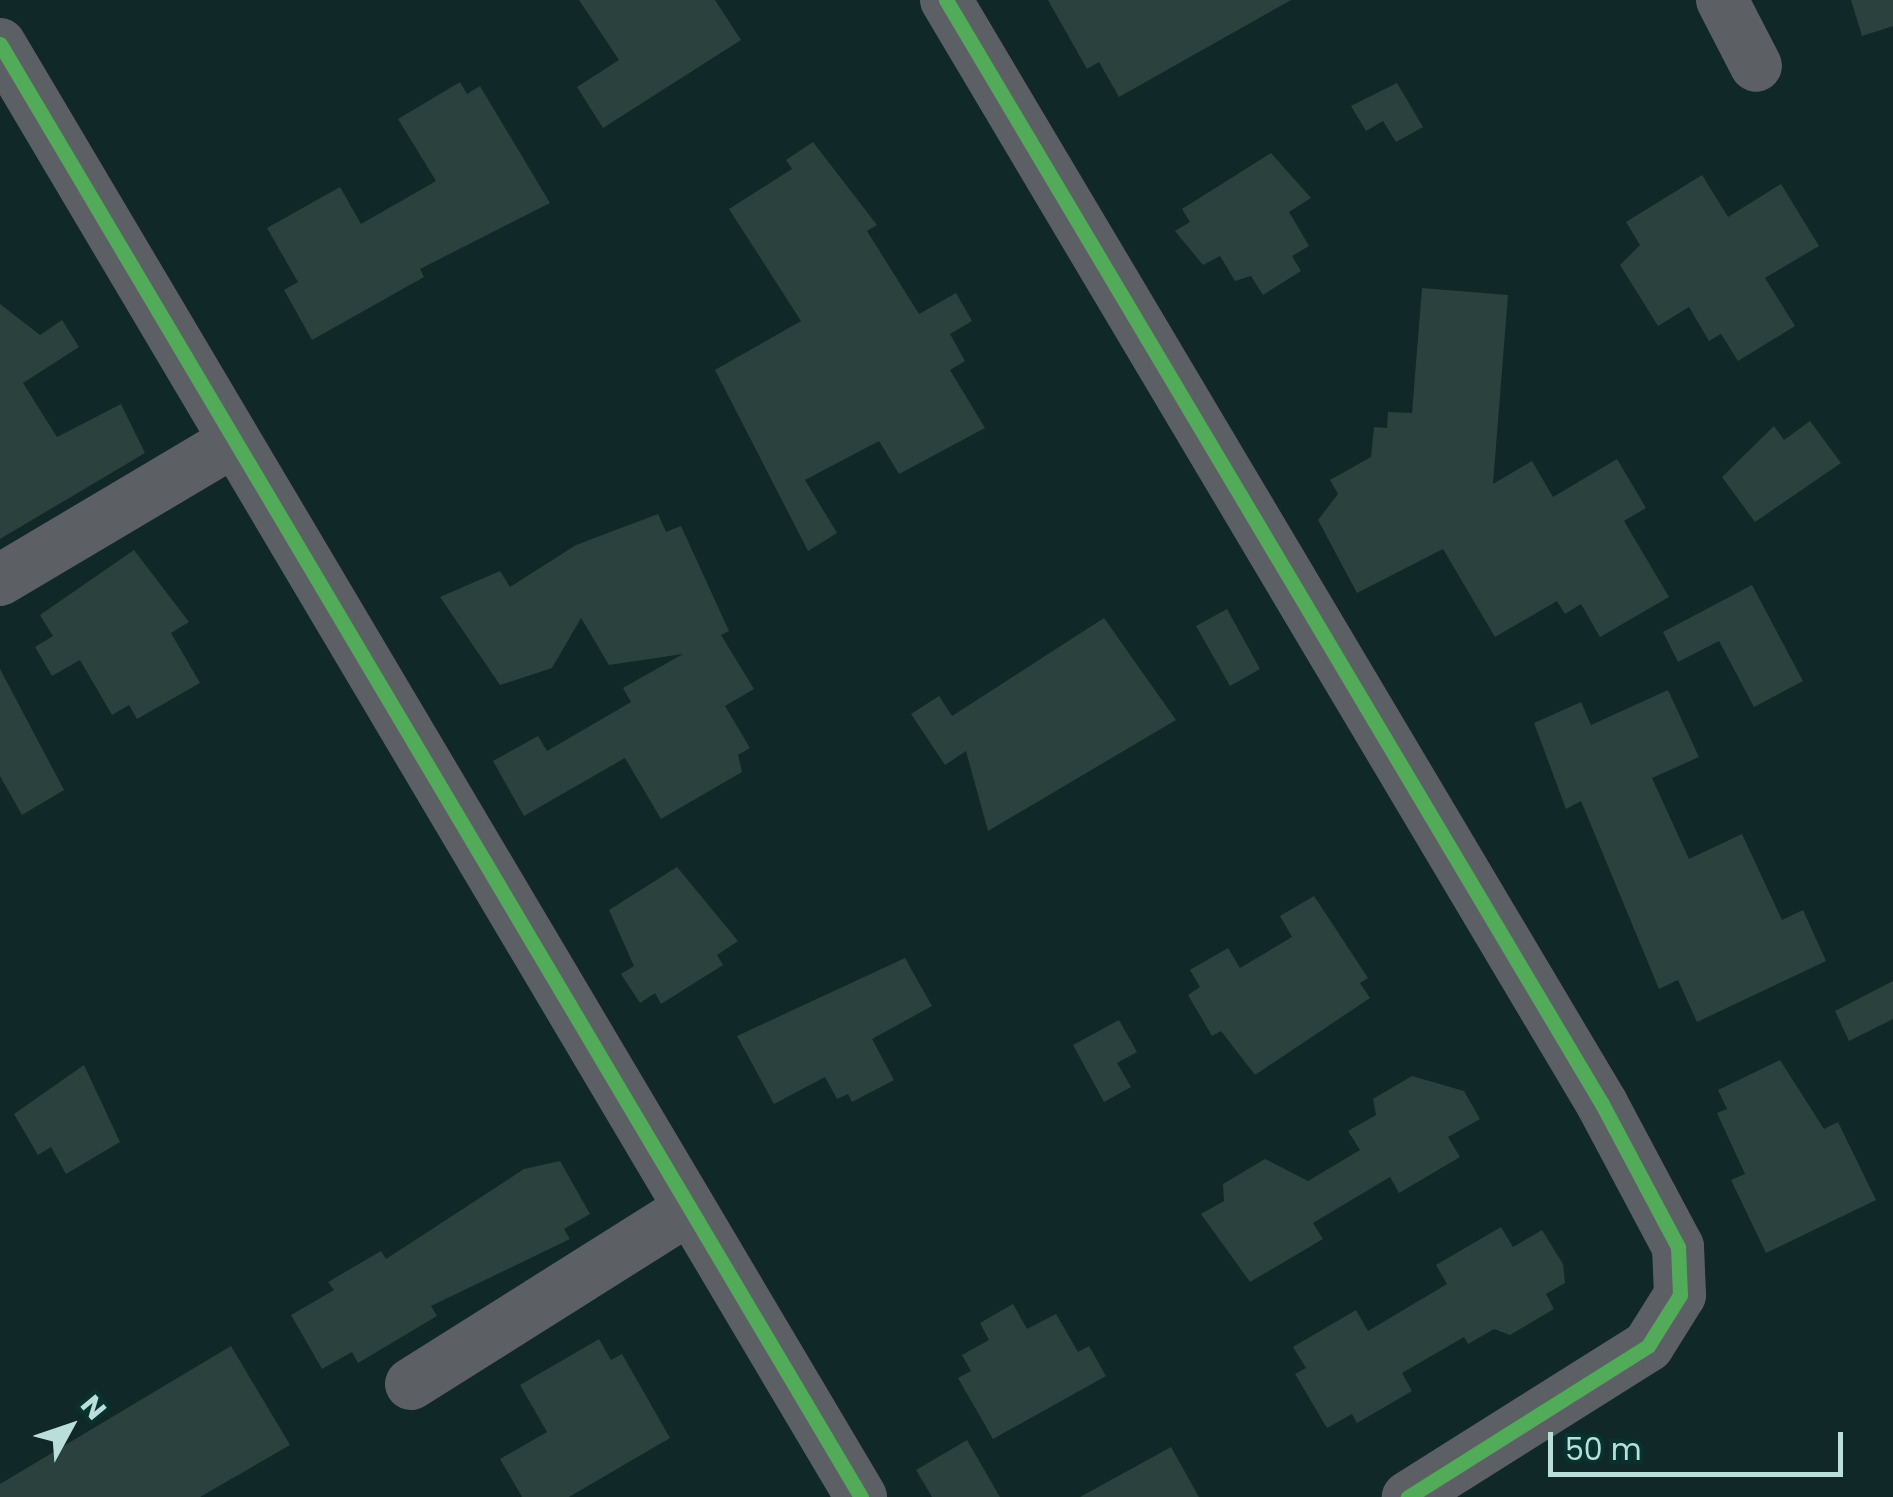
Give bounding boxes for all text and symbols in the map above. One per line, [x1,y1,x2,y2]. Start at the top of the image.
north arrow [20,1377,120,1477]
text: N [72,1387,115,1428]
scale bar [1553,1412,1848,1474]
text: 50 m [1565,1428,1642,1471]

